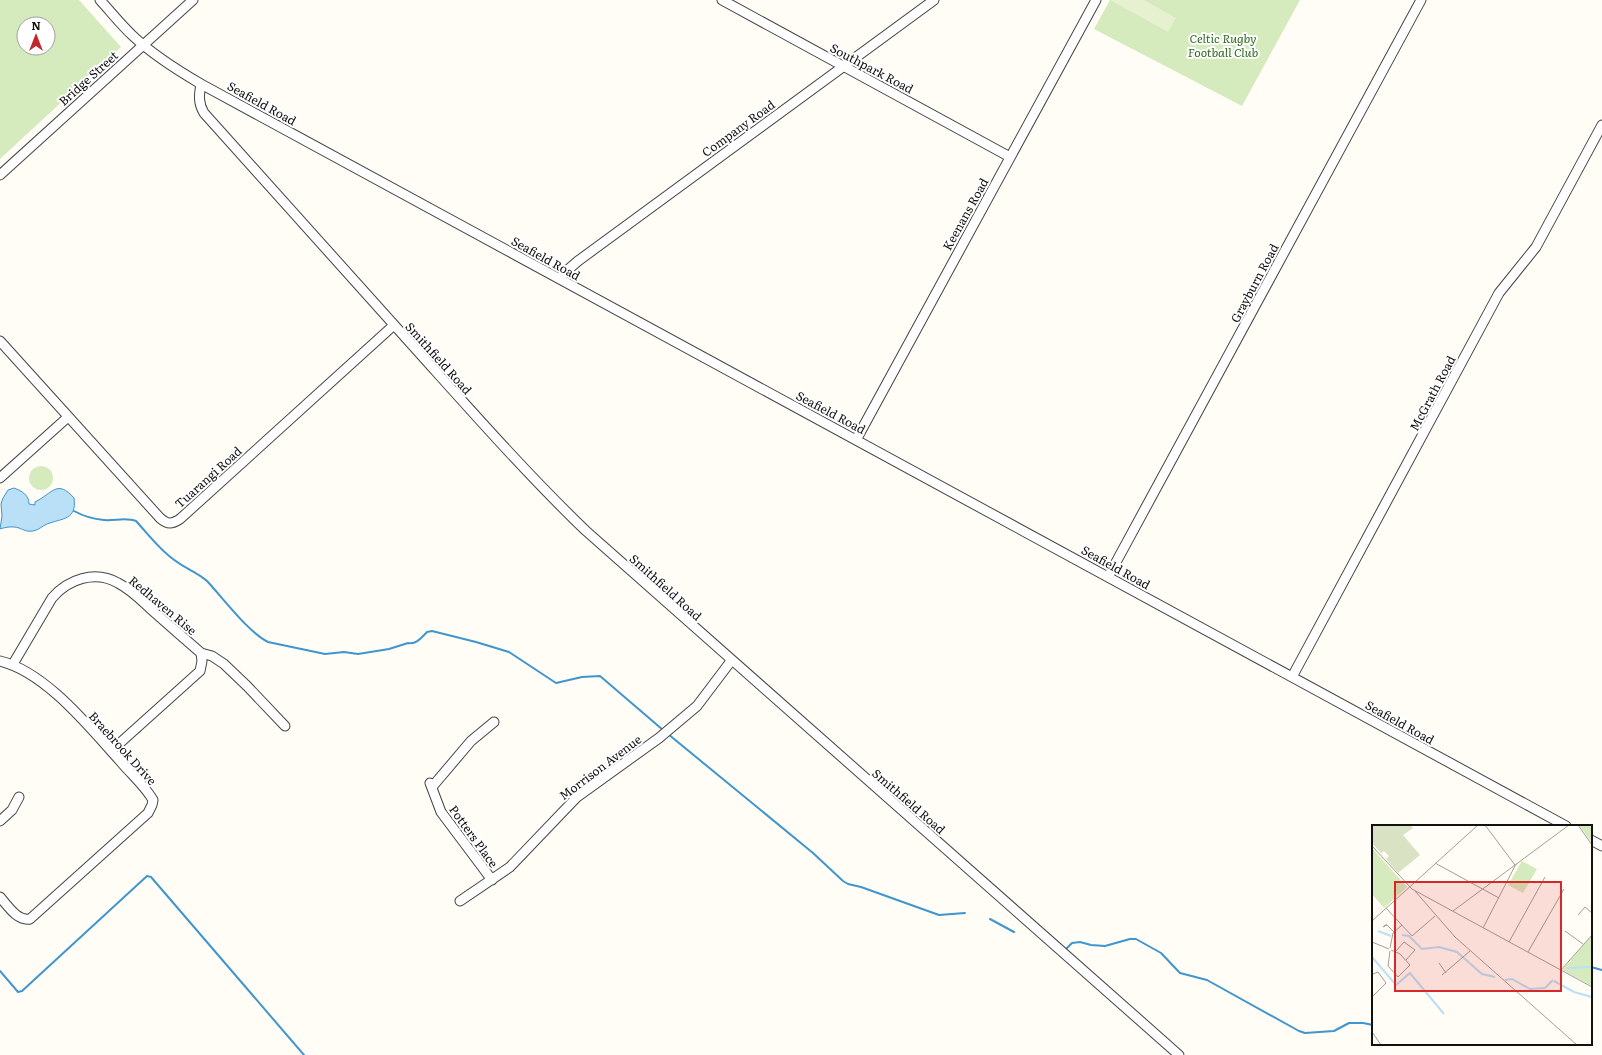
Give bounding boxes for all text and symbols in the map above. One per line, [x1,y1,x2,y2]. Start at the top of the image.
north arrow [16,16,56,56]
text: N [31,17,41,33]
park label: Celtic Rugby Football Club [1188,29,1258,61]
street label: Southpark Road [827,38,917,98]
street label: Bridge Street [54,46,122,110]
street label: Seafield Road [224,77,300,130]
street label: Company Road [698,95,779,161]
street label: Keenans Road [938,174,993,253]
street label: Seafield Road [508,232,584,285]
street label: Grayburn Road [1226,240,1283,326]
street label: Smithfield Road [402,318,477,399]
street label: McGrath Road [1405,352,1460,434]
street label: Seafield Road [793,386,870,438]
street label: Tuarangi Road [170,442,246,512]
street label: Seafield Road [1078,541,1154,594]
street label: Smithfield Road [626,550,707,625]
street label: Redhaven Rise [125,571,201,639]
street label: Seafield Road [1362,696,1438,749]
street label: Braebrook Drive [85,707,161,789]
street label: Morrison Avenue [555,730,645,804]
street label: Smithfield Road [868,764,950,838]
street label: Potters Place [445,801,503,871]
inset map [1372,825,1592,1045]

